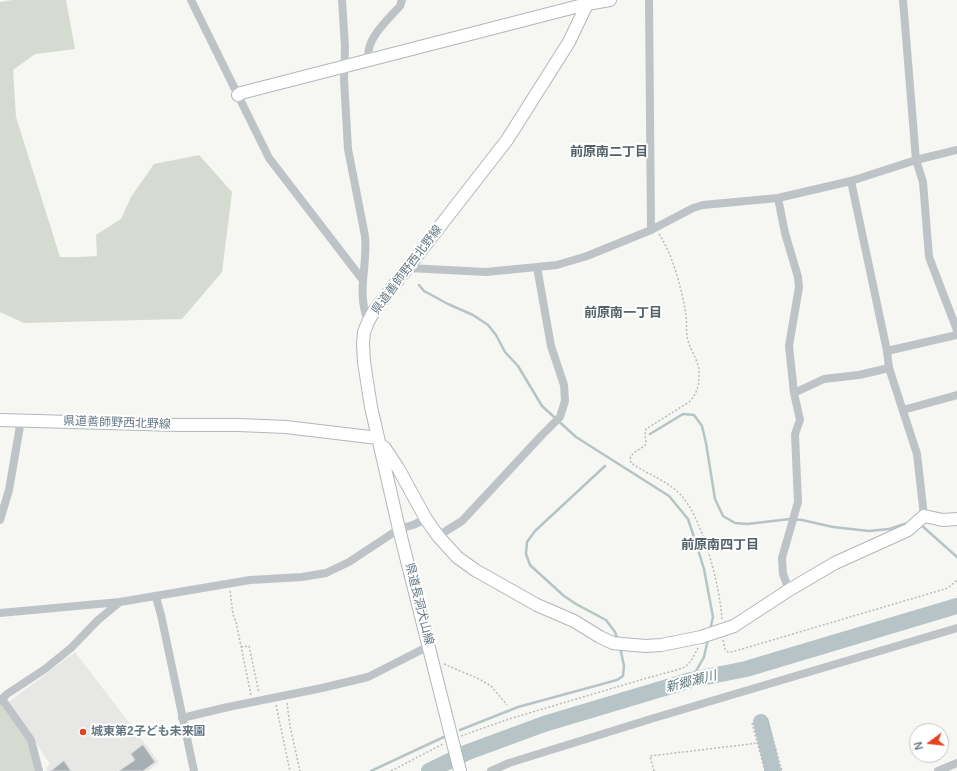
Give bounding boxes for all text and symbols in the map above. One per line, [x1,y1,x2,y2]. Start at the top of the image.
district label: 前原南二丁目 [570,144,648,160]
street label: 県道善師野西北野線 [369,223,445,317]
district label: 前原南一丁目 [584,305,662,321]
street label: 県道善師野西北野線 [63,414,171,432]
district label: 前原南四丁目 [681,537,759,553]
street label: 県道長洞犬山線 [402,562,436,646]
water label: 新郷瀬川 [664,668,718,696]
north arrow [909,723,949,763]
place label: 城東第2子ども未来園 [91,725,206,739]
marker: 城東第2子ども未来園 [78,727,88,737]
text: N [912,740,925,751]

